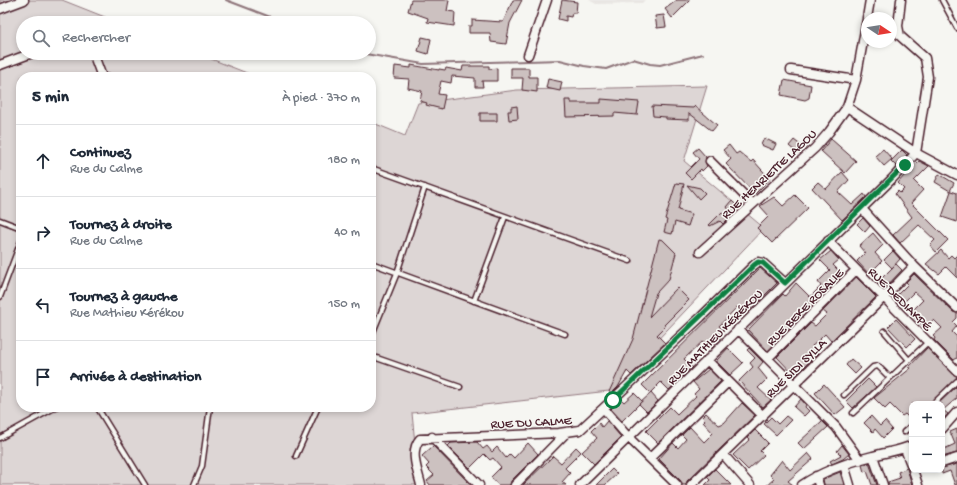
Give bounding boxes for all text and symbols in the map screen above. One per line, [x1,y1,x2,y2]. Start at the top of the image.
north arrow [861,12,897,48]
search box [16,16,376,60]
icon: search [30,27,52,49]
text: Rechercher [62,29,130,47]
text: 5 min [32,88,69,108]
text: À pied · 370 m [282,91,360,106]
street label: RUE HENRIETTE LAGOU [719,126,821,223]
text: Continuez [70,144,131,162]
icon: ahead [32,150,54,172]
text: 180 m [328,153,360,168]
route end [896,156,914,174]
text: Rue du Calme [70,162,143,177]
text: Tournez à droite [70,216,172,234]
icon: right [32,222,54,244]
text: 40 m [334,225,360,240]
text: Rue du Calme [70,234,143,249]
street label: RUE DEDIAKPÉ [864,264,935,335]
street label: RUE BEKE ROSALIE [764,265,848,349]
street label: RUE MATHIEU KÉRÉKOU [664,286,767,389]
text: Tournez à gauche [70,288,178,306]
icon: left [32,294,54,316]
text: 150 m [328,297,360,312]
text: Rue Mathieu Kérékou [70,306,184,321]
street label: RUE SIDI SYLLA [763,335,831,401]
icon: arrive [32,366,54,388]
text: Arrivée à destination [70,368,201,386]
route start [604,391,622,409]
map controls [909,401,945,473]
button: + [909,401,945,437]
street label: RUE DU CALME [490,414,573,433]
button: − [909,437,945,473]

